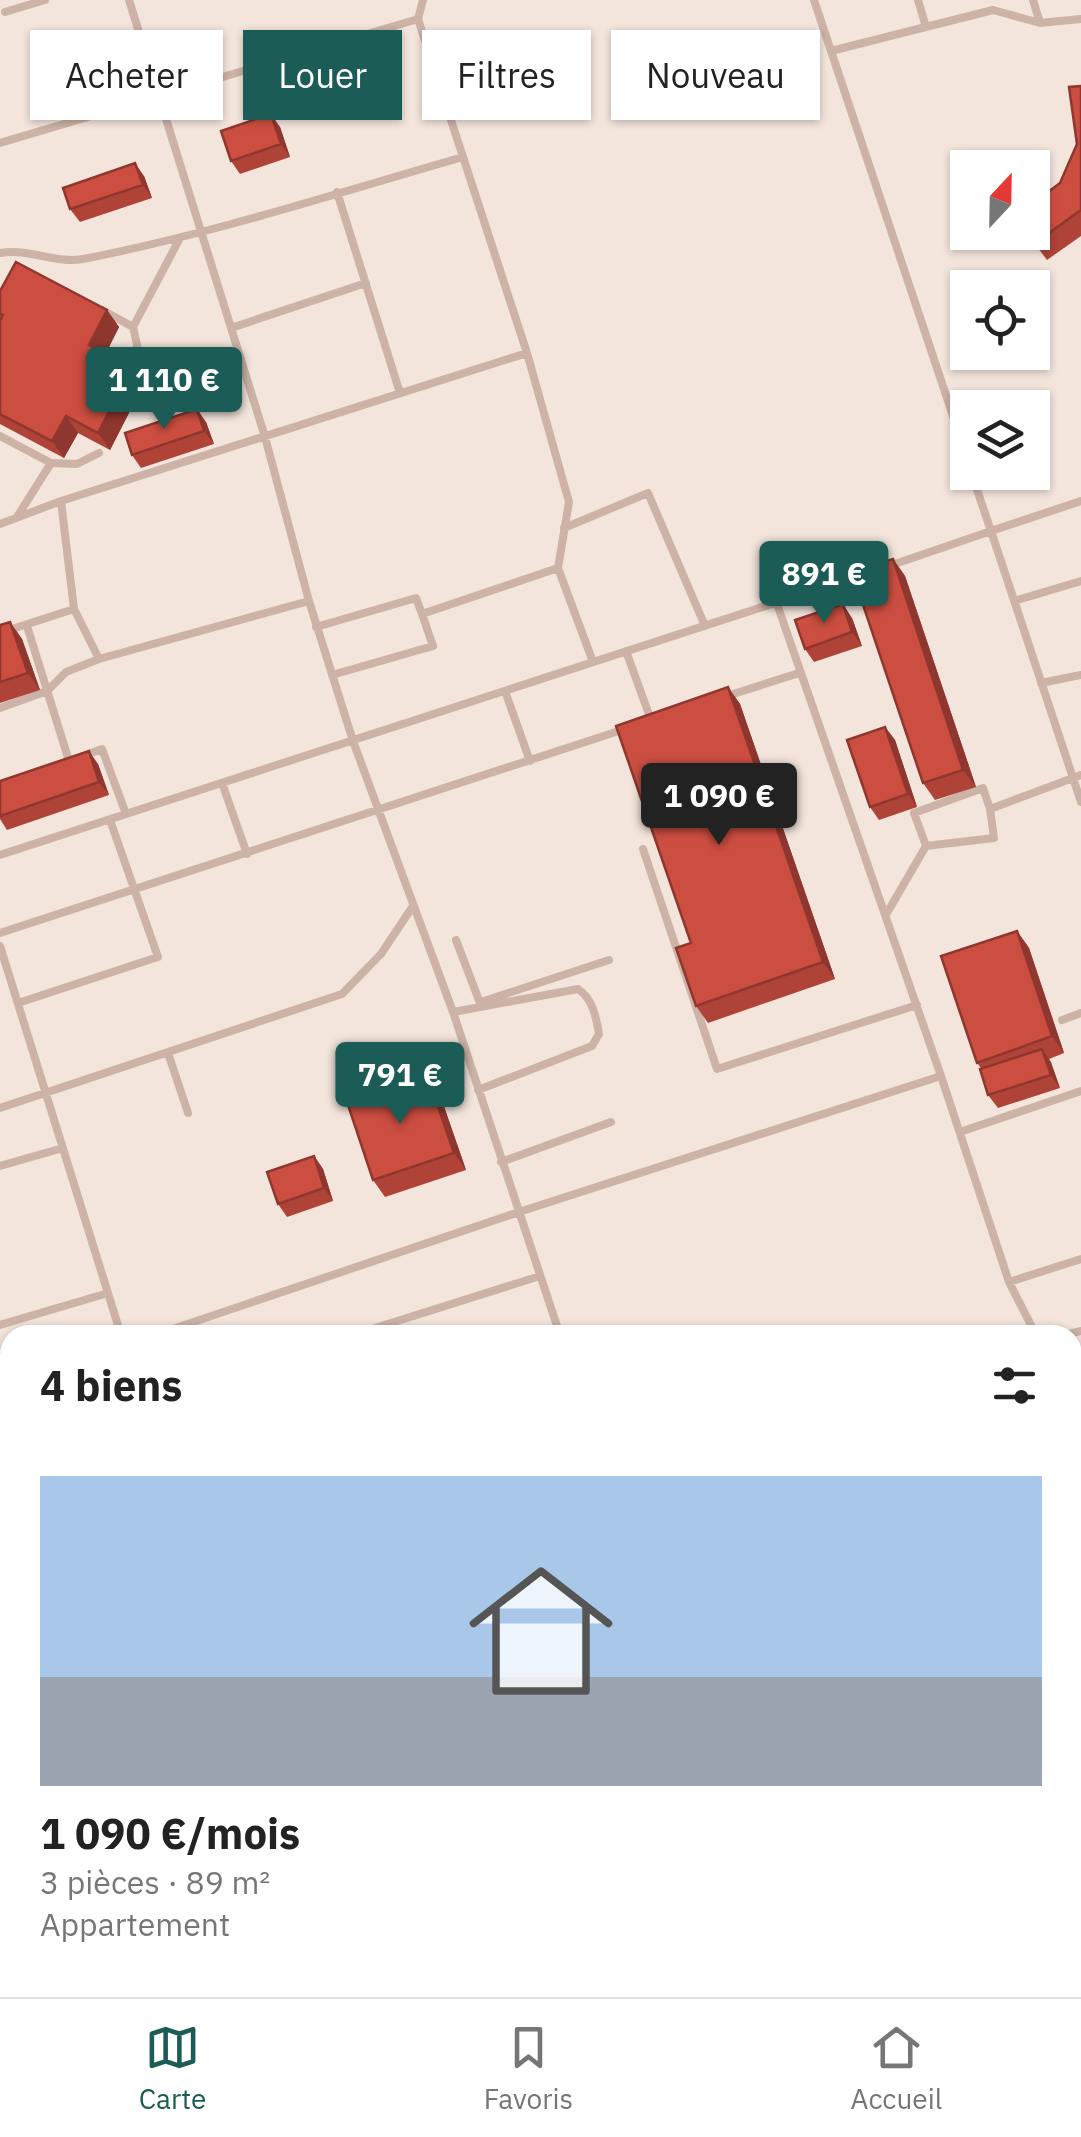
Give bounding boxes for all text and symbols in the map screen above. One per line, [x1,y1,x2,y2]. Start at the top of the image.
chip: Acheter [30,30,223,120]
chip: Louer [243,30,402,120]
chip: Filtres [422,30,591,120]
chip: Nouveau [611,30,820,120]
north arrow [950,150,1050,250]
map controls [950,150,1050,490]
button: locate [950,270,1050,370]
pin: 1 110 € [72,347,256,432]
text: 1 110 € [108,358,220,400]
button: layers [950,390,1050,490]
pin: 891 € [754,541,894,626]
text: 891 € [781,552,867,594]
pin: 1 090 € [627,763,811,848]
text: 1 090 € [663,774,775,816]
pin: 791 € [330,1042,470,1127]
text: 791 € [357,1053,443,1095]
text: 4 biens [40,1358,182,1413]
icon: filters [987,1358,1042,1413]
icon: home [451,1541,631,1721]
text: 1 090 €/mois [40,1806,300,1861]
text: 3 pièces · 89 m² [40,1861,270,1903]
text: Appartement [40,1903,230,1945]
tab: Carte [139,2020,206,2117]
tab: Favoris [484,2020,573,2117]
tab: Accueil [850,2020,942,2117]

